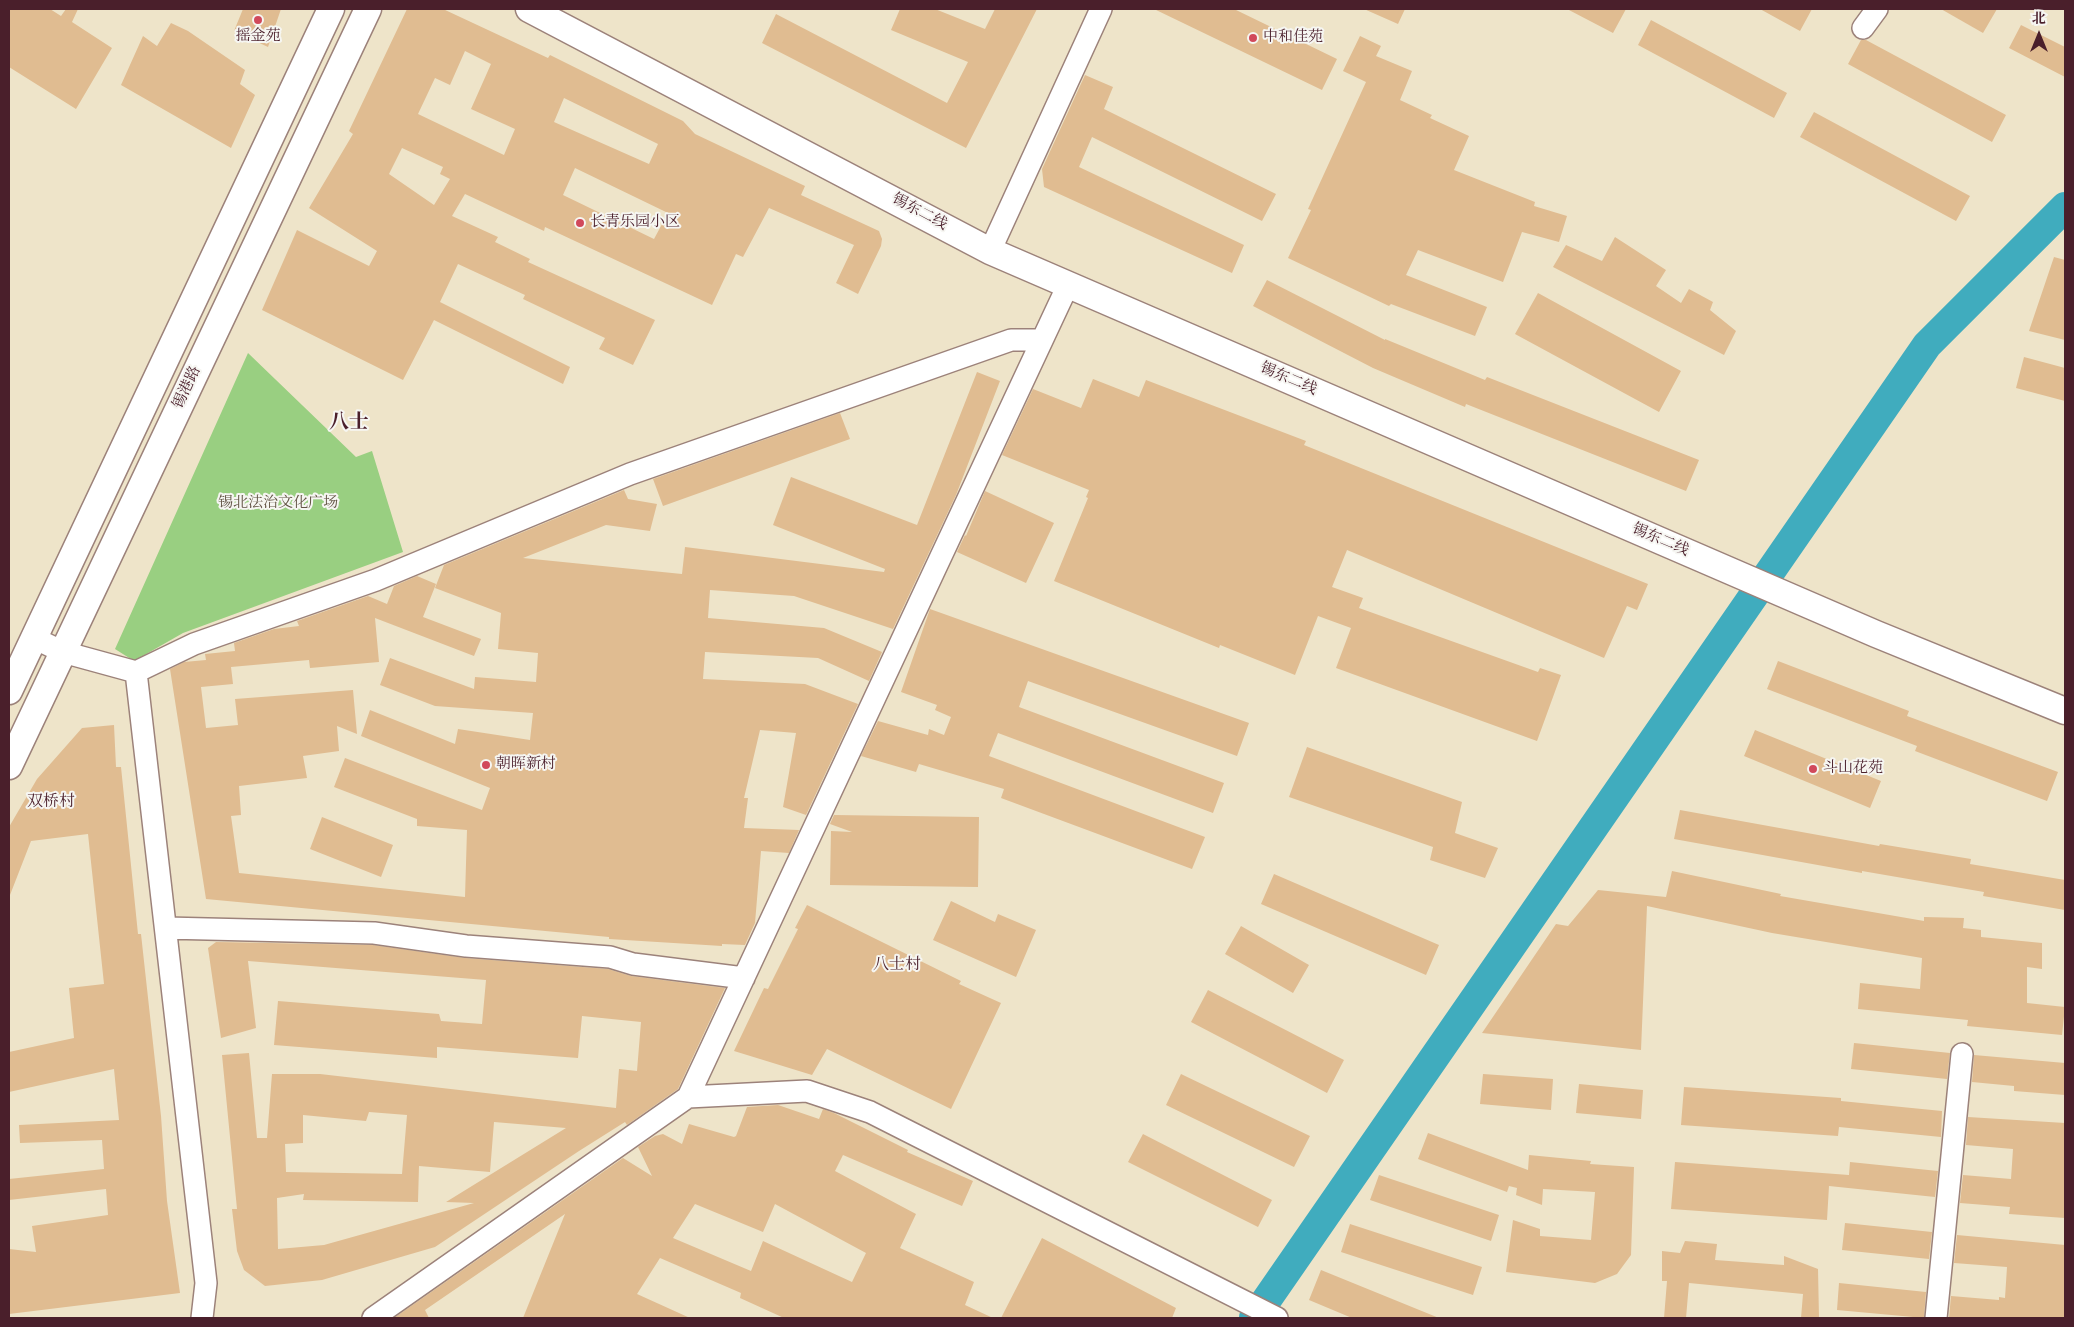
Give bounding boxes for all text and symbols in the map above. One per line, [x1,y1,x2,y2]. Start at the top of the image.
north arrow [2014,10,2064,60]
text: 北 [2032,10,2046,29]
marker: 摇金苑 [252,14,264,26]
place label: 摇金苑 [236,28,280,46]
place label: 中和佳苑 [1263,29,1323,47]
marker: 中和佳苑 [1247,32,1259,44]
street label: 锡东二线 [888,191,950,235]
place label: 长青乐园小区 [590,214,680,232]
marker: 长青乐园小区 [574,217,586,229]
street label: 锡东二线 [1257,360,1319,400]
street label: 锡港路 [170,364,206,412]
district label: 八士 [329,412,369,436]
park label: 锡北法治文化广场 [218,495,338,513]
street label: 锡东二线 [1629,521,1691,561]
place label: 朝晖新村 [496,756,556,774]
marker: 朝晖新村 [480,759,492,771]
place label: 斗山花苑 [1823,760,1883,778]
marker: 斗山花苑 [1807,763,1819,775]
district label: 双桥村 [27,793,75,813]
district label: 八士村 [873,956,921,976]

